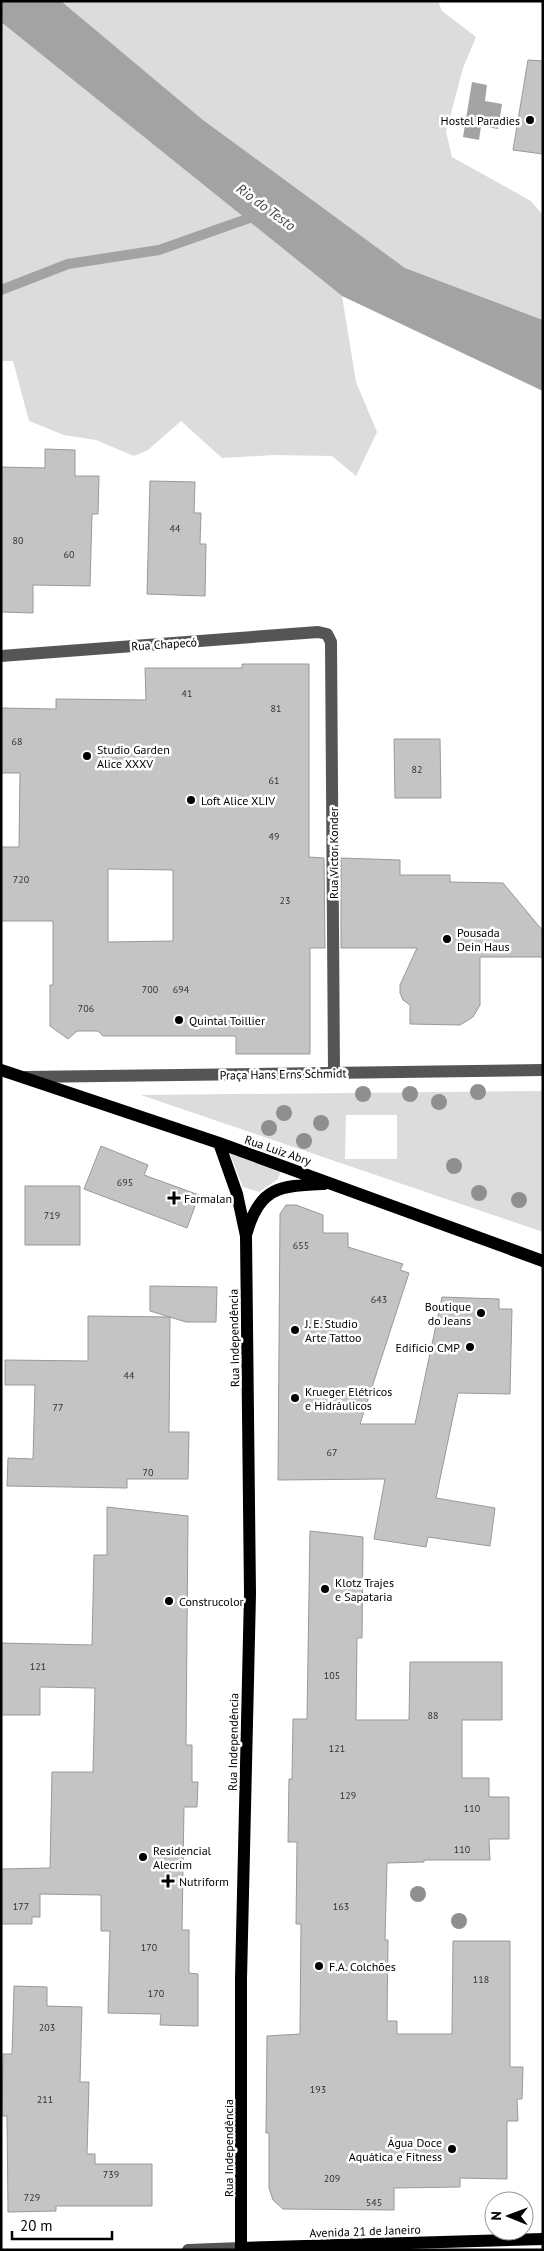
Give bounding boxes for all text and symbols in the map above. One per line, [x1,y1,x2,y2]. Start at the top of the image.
place label: Hostel Paradies [441,113,520,128]
marker: Hostel Paradies [524,114,536,126]
water label: Rio do Testo [233,180,299,235]
house number: 44 [170,522,181,535]
house number: 80 [13,534,24,547]
house number: 60 [64,548,75,561]
street label: Rua Chapecó [131,634,197,654]
house number: 41 [182,687,192,700]
house number: 81 [271,702,281,715]
house number: 68 [12,735,22,748]
place label: Studio Garden Alice XXXV [97,742,170,771]
marker: Studio Garden Alice XXXV [81,750,93,762]
house number: 82 [412,763,422,776]
house number: 61 [269,774,279,787]
place label: Loft Alice XLIV [201,793,275,808]
marker: Loft Alice XLIV [185,794,197,806]
street label: Rua Victor Konder [326,807,341,899]
house number: 49 [269,830,279,843]
house number: 720 [13,873,30,886]
house number: 23 [280,894,290,907]
place label: Pousada Dein Haus [457,925,509,954]
marker: Pousada Dein Haus [441,933,453,945]
house number: 700 [142,983,159,996]
house number: 694 [173,983,190,996]
house number: 706 [78,1002,94,1015]
place label: Quintal Toillier [189,1013,265,1028]
marker: Quintal Toillier [173,1014,185,1026]
street label: Praça Hans Erns Schmidt [219,1065,347,1083]
street label: Rua Luiz Abry [243,1132,314,1169]
house number: 695 [117,1176,133,1189]
place label: Farmalan [184,1191,232,1206]
marker: Farmalan [168,1192,180,1204]
house number: 719 [44,1209,60,1222]
house number: 655 [293,1239,309,1252]
street label: Rua Independência [226,1289,242,1387]
house number: 643 [371,1293,387,1306]
place label: Boutique do Jeans [425,1299,471,1328]
marker: Boutique do Jeans [475,1307,487,1319]
place label: J. E. Studio Arte Tattoo [304,1316,362,1345]
marker: J. E. Studio Arte Tattoo [289,1324,301,1336]
place label: Edifício CMP [396,1340,460,1355]
marker: Edifício CMP [464,1341,476,1353]
house number: 44 [124,1369,135,1382]
place label: Krueger Elétricos e Hidráulicos [305,1384,392,1413]
marker: Krueger Elétricos e Hidráulicos [289,1392,301,1404]
house number: 77 [53,1401,63,1414]
house number: 67 [327,1446,337,1459]
house number: 70 [143,1466,154,1479]
place label: Klotz Trajes e Sapataria [335,1575,394,1604]
marker: Klotz Trajes e Sapataria [319,1583,331,1595]
place label: Construcolor [179,1594,244,1609]
marker: Construcolor [163,1595,175,1607]
house number: 121 [30,1660,46,1673]
house number: 105 [324,1669,340,1682]
street label: Rua Independência [225,1693,241,1791]
house number: 88 [428,1709,438,1722]
house number: 121 [329,1742,345,1755]
house number: 129 [340,1789,356,1802]
house number: 110 [464,1802,481,1815]
place label: Residencial Alecrim [153,1843,212,1872]
house number: 110 [454,1843,471,1856]
marker: Residencial Alecrim [137,1851,149,1863]
marker: Nutriform [161,1874,175,1888]
place label: Nutriform [179,1874,229,1889]
house number: 177 [13,1900,29,1913]
house number: 163 [333,1900,349,1913]
house number: 170 [141,1941,158,1954]
place label: F.A. Colchões [329,1959,396,1974]
marker: F.A. Colchões [313,1960,325,1972]
house number: 118 [473,1973,489,1986]
house number: 170 [148,1987,165,2000]
house number: 203 [39,2021,55,2034]
house number: 193 [310,2083,326,2096]
house number: 211 [37,2093,53,2106]
street label: Rua Independência [221,2099,236,2197]
place label: Água Doce Aquática e Fitness [349,2135,442,2164]
marker: Água Doce Aquática e Fitness [446,2143,458,2155]
house number: 739 [103,2168,119,2181]
house number: 209 [324,2172,340,2185]
house number: 729 [24,2191,40,2204]
north arrow [484,2191,534,2241]
house number: 545 [366,2196,382,2209]
scale bar [12,2208,112,2240]
text: N [487,2211,505,2221]
text: 20 m [20,2216,53,2235]
street label: Avenida 21 de Janeiro [309,2222,421,2240]

